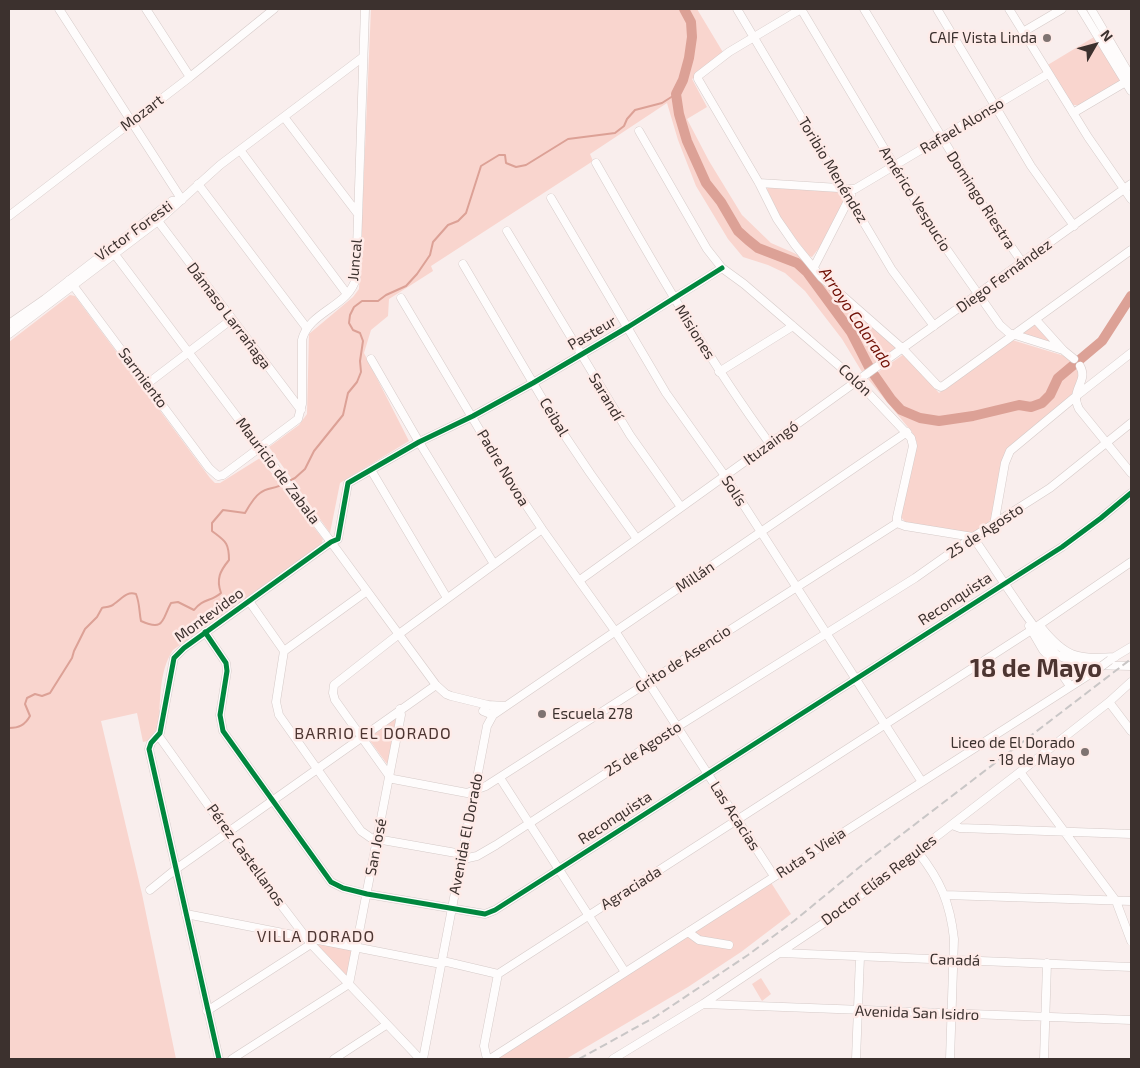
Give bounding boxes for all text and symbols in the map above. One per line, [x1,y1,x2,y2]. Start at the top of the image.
north arrow [1070,20,1120,70]
text: N [1097,26,1117,45]
place label: CAIF Vista Linda [929,29,1037,47]
marker: CAIF Vista Linda [1041,32,1053,44]
street label: Mozart [117,91,167,135]
street label: Rafael Alonso [917,94,1007,158]
street label: Toribio Menéndez [794,114,872,226]
street label: Américo Vespucio [875,143,955,255]
street label: Domingo Riestra [943,148,1019,252]
street label: Víctor Foresti [92,197,176,265]
street label: Diego Fernández [953,235,1055,317]
street label: Juncal [344,238,366,282]
street label: Dámaso Larrañaga [183,259,275,373]
water label: Arroyo Colorado [815,264,897,372]
street label: Misiones [671,301,719,363]
street label: Pasteur [565,312,619,354]
street label: Sarmiento [115,344,171,412]
street label: Colón [835,360,875,400]
street label: Sarandí [585,370,627,424]
street label: Ceibal [536,395,572,439]
street label: Mauricio de Zabala [232,414,324,528]
street label: Ituzaingó [740,417,802,469]
street label: Padre Novoa [473,426,533,510]
street label: Solís [718,472,750,510]
street label: 25 de Agosto [943,500,1027,562]
street label: Millán [672,558,718,596]
street label: Reconquista [915,569,995,629]
street label: Montevideo [171,584,247,646]
street label: Grito de Asencio [632,621,734,697]
district label: 18 de Mayo [970,654,1102,684]
place label: Escuela 278 [552,705,633,723]
marker: Escuela 278 [536,708,548,720]
street label: 25 de Agosto [601,718,685,780]
district label: BARRIO EL DORADO [292,724,454,744]
place label: Liceo de El Dorado - 18 de Mayo [950,734,1075,769]
marker: Liceo de El Dorado - 18 de Mayo [1079,746,1091,758]
street label: Avenida El Dorado [445,772,487,896]
street label: Las Acacias [706,778,764,854]
street label: Reconquista [575,788,655,848]
street label: Pérez Castellanos [203,800,289,910]
street label: San José [362,817,390,877]
street label: Ruta 5 Vieja [773,824,849,882]
street label: Doctor Elías Regules [818,831,940,929]
street label: Agraciada [597,862,665,914]
district label: VILLA DORADO [255,927,377,947]
street label: Canadá [929,950,981,970]
street label: Avenida San Isidro [854,1002,980,1024]

